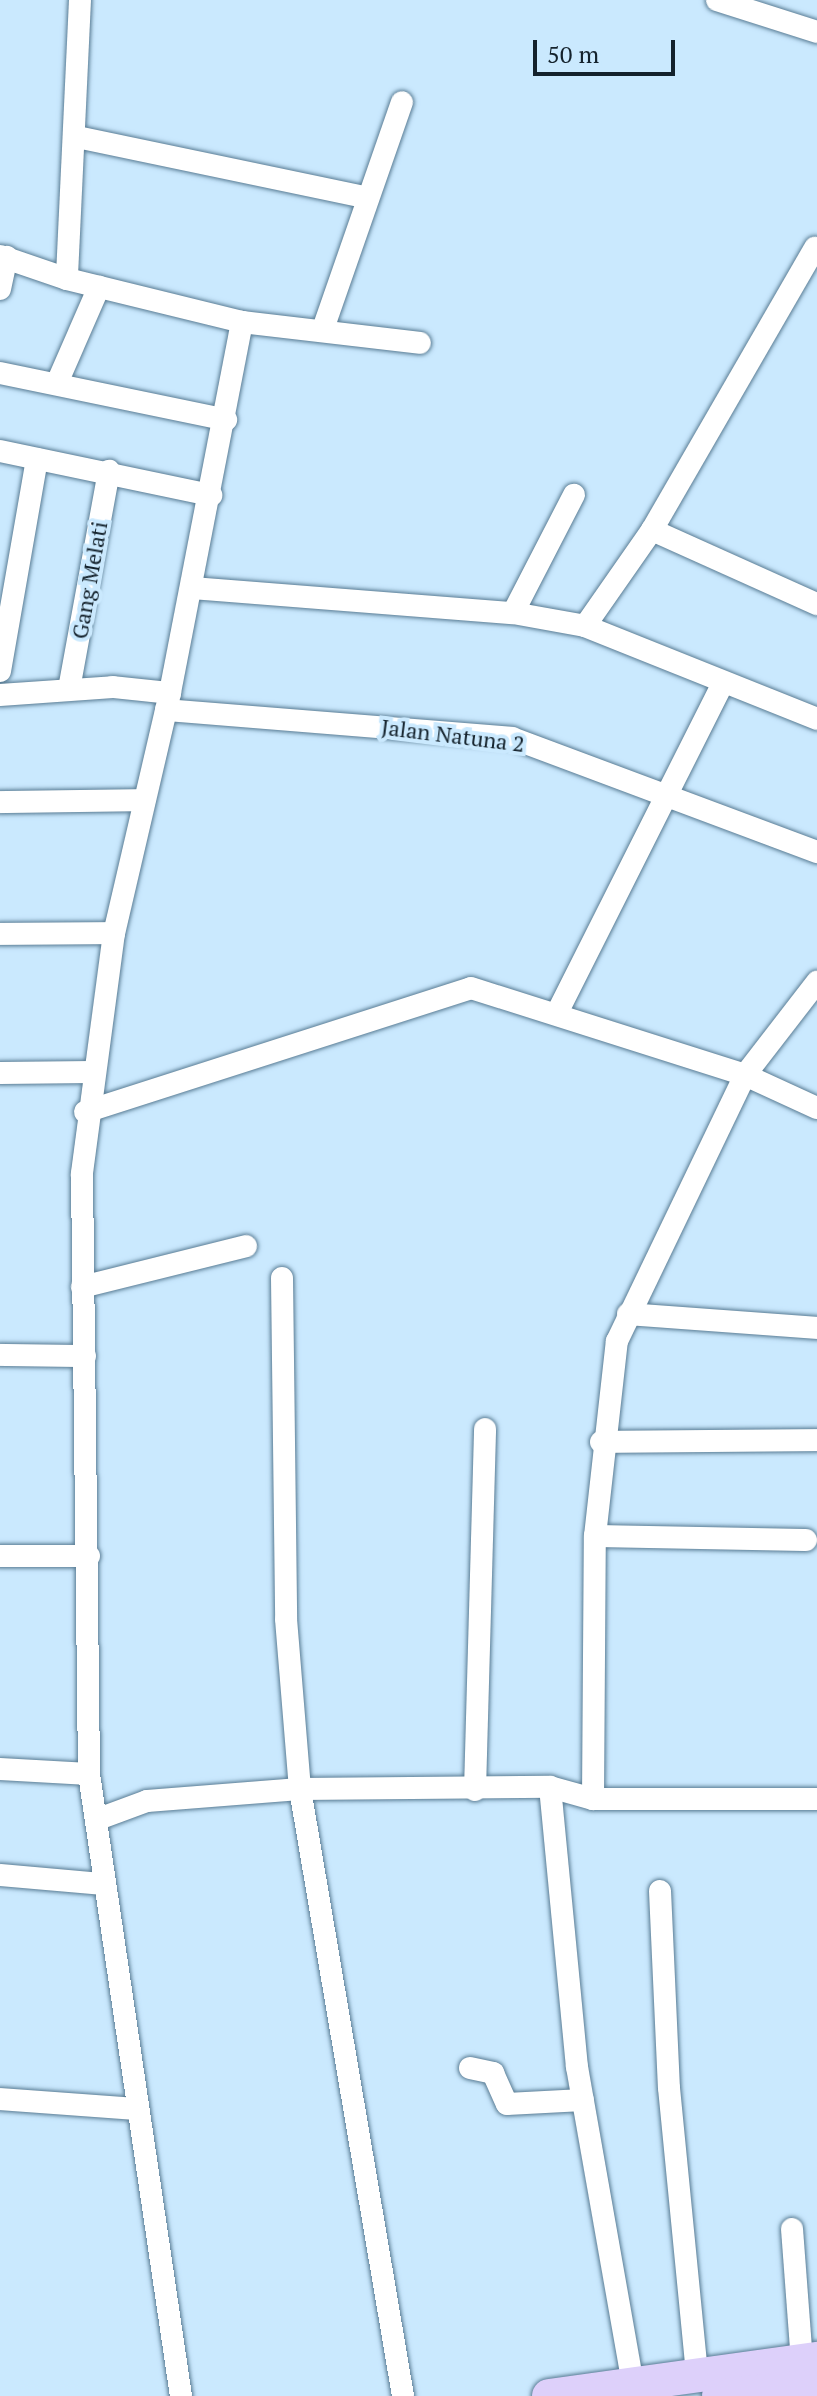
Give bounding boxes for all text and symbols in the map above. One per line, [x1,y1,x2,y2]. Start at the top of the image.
scale bar [537,24,679,74]
text: 50 m [547,38,599,70]
street label: Gang Melati [66,519,112,641]
street label: Jalan Natuna 2 [380,713,526,757]

